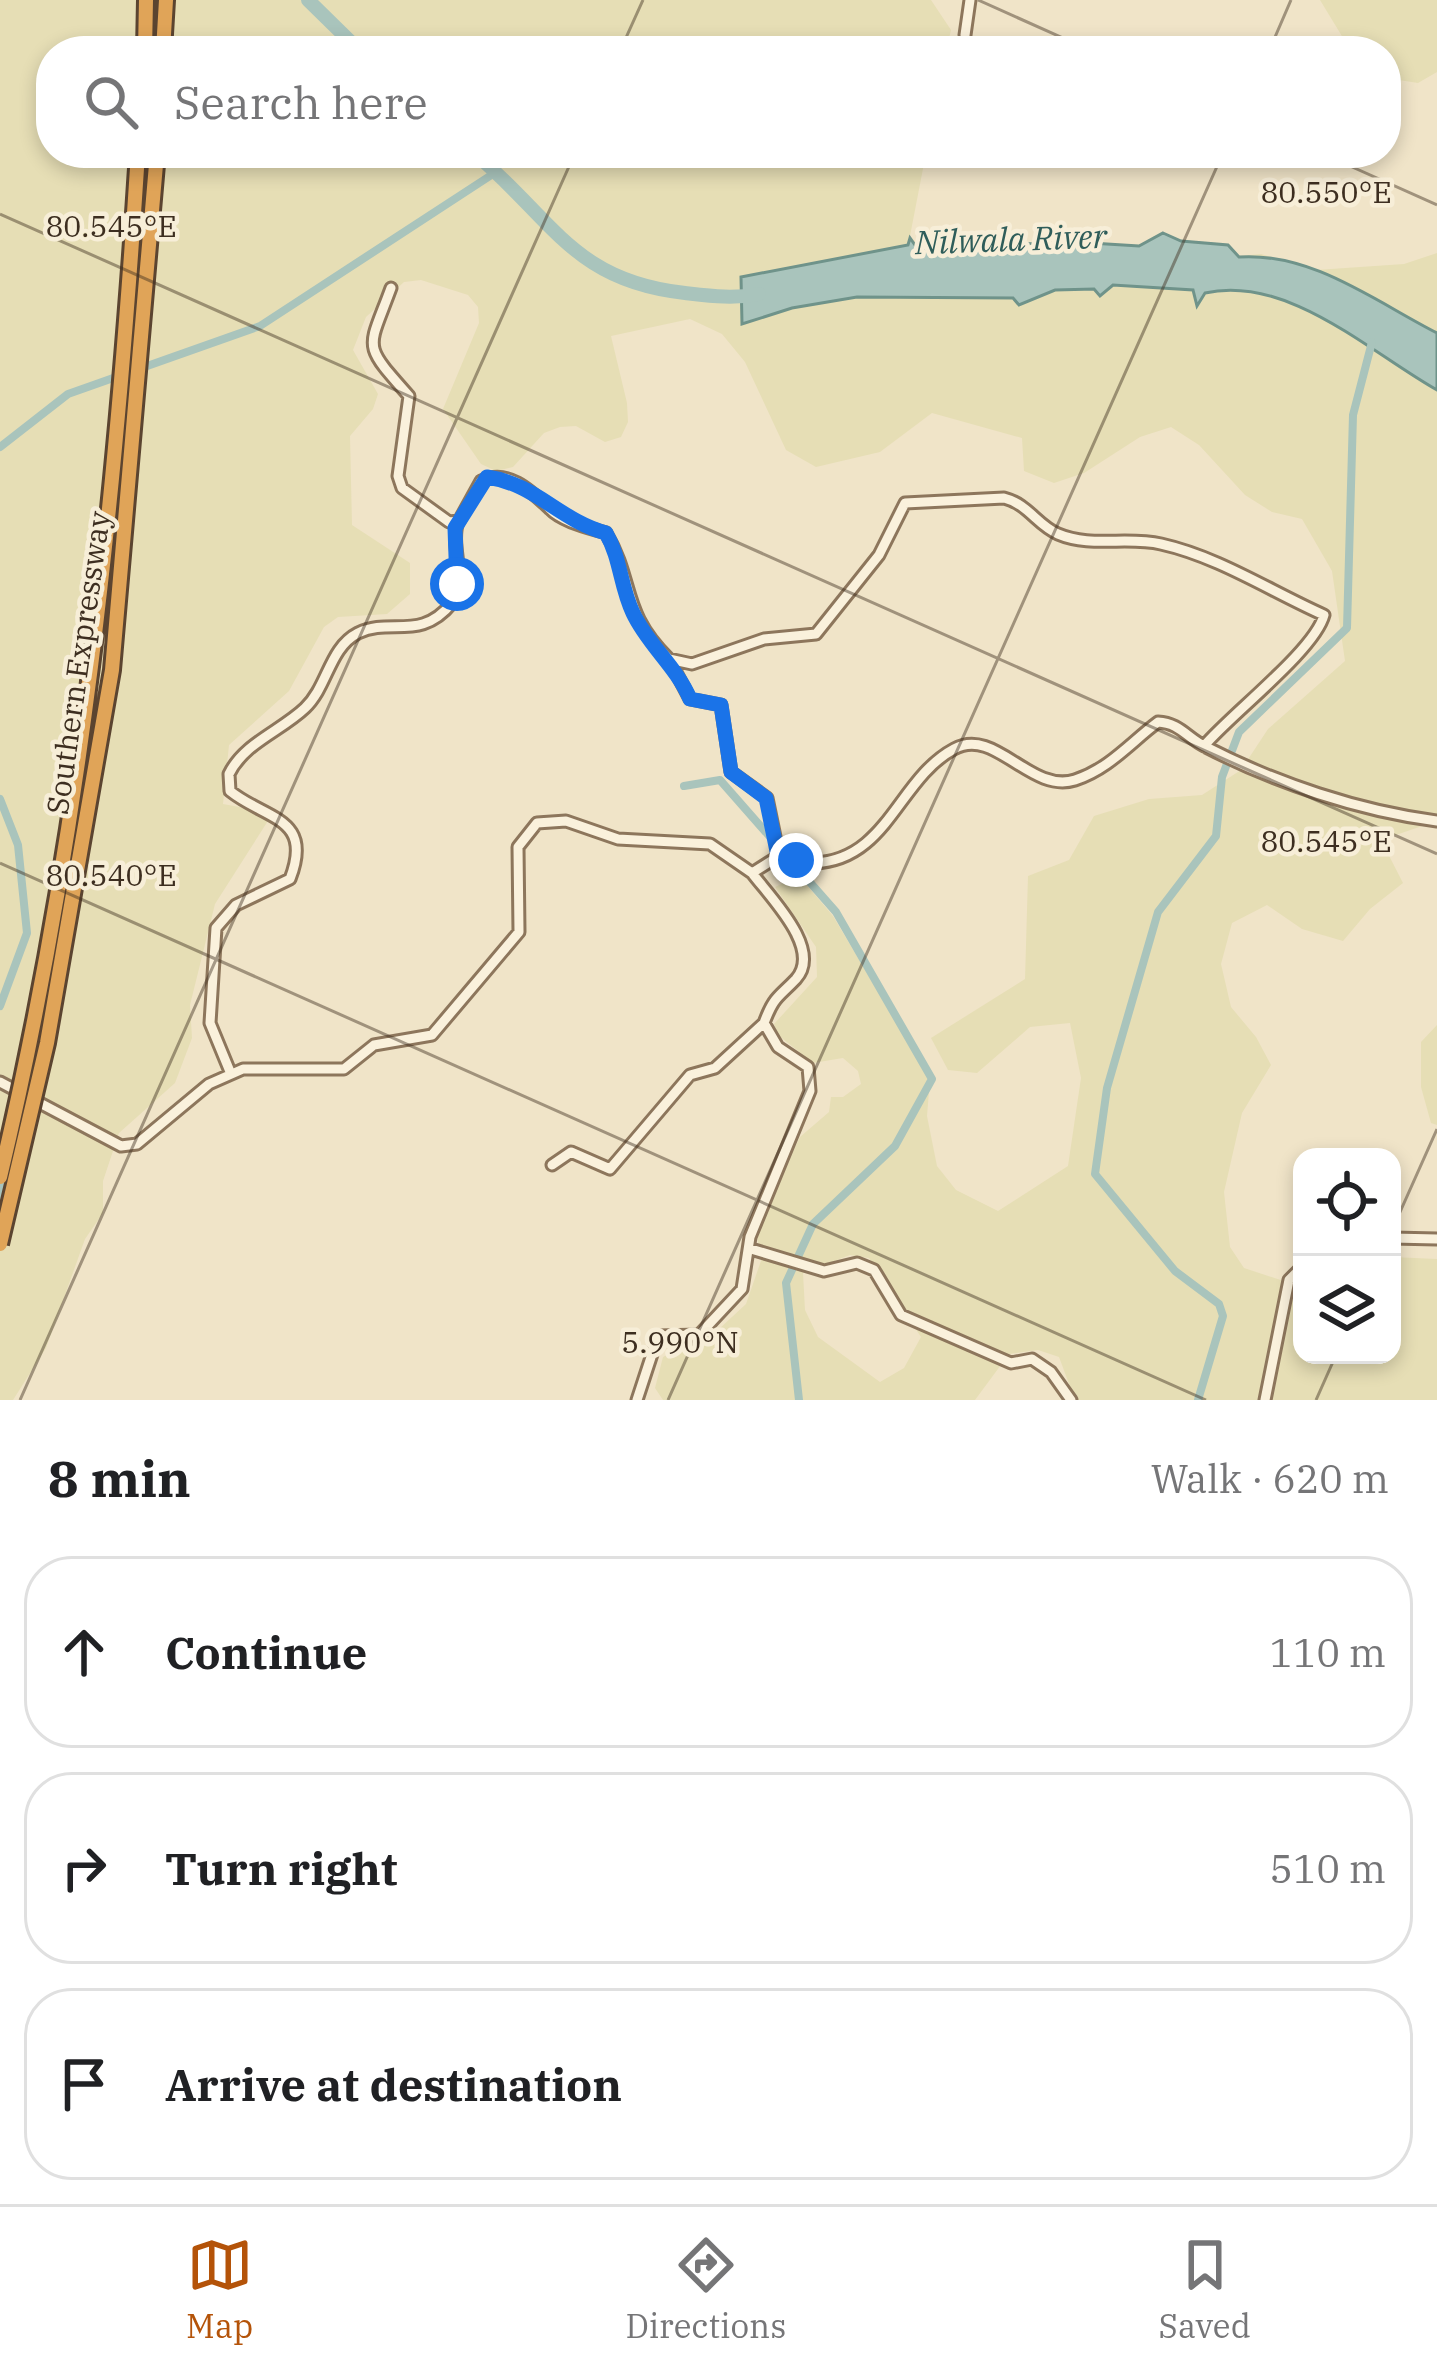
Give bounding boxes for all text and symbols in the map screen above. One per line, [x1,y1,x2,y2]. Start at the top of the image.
search box [36,36,1401,168]
icon: search [78,69,144,135]
text: Search here [174,73,428,131]
text: 80.550°E [1260,172,1392,211]
text: 80.545°E [45,206,177,245]
water label: Nilwala River [913,214,1109,263]
street label: Southern Expressway [37,509,118,817]
route start [430,557,484,611]
text: 80.545°E [1260,821,1392,860]
route end [769,833,823,887]
text: 80.540°E [45,855,177,894]
map controls [1293,1148,1401,1364]
button: locate [1293,1148,1401,1256]
button: layers [1293,1256,1401,1364]
text: 5.990°N [621,1322,739,1361]
text: 8 min [48,1445,191,1511]
text: Walk · 620 m [1151,1453,1389,1504]
icon: ahead [51,1619,117,1685]
text: Continue [165,1623,367,1681]
text: 110 m [1270,1627,1386,1678]
icon: right [51,1835,117,1901]
text: Turn right [165,1839,397,1897]
text: 510 m [1270,1843,1386,1894]
icon: arrive [51,2051,117,2117]
text: Arrive at destination [165,2055,622,2113]
tab: Map [186,2232,253,2347]
tab: Directions [625,2232,786,2347]
tab: Saved [1158,2232,1251,2347]

